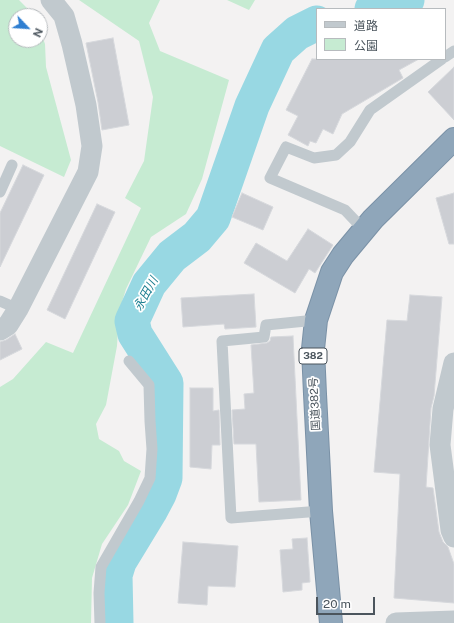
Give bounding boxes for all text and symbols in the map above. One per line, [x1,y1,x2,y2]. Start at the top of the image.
north arrow [8,8,48,48]
legend [316,8,446,60]
text: 道路 [354,19,378,33]
text: N [31,26,45,39]
text: 公園 [354,39,378,53]
water label: 永田川 [131,275,161,313]
road number: 382 [299,348,327,364]
street label: 国道382号 [307,377,323,431]
scale bar [318,589,377,615]
text: 20 m [323,597,351,611]

